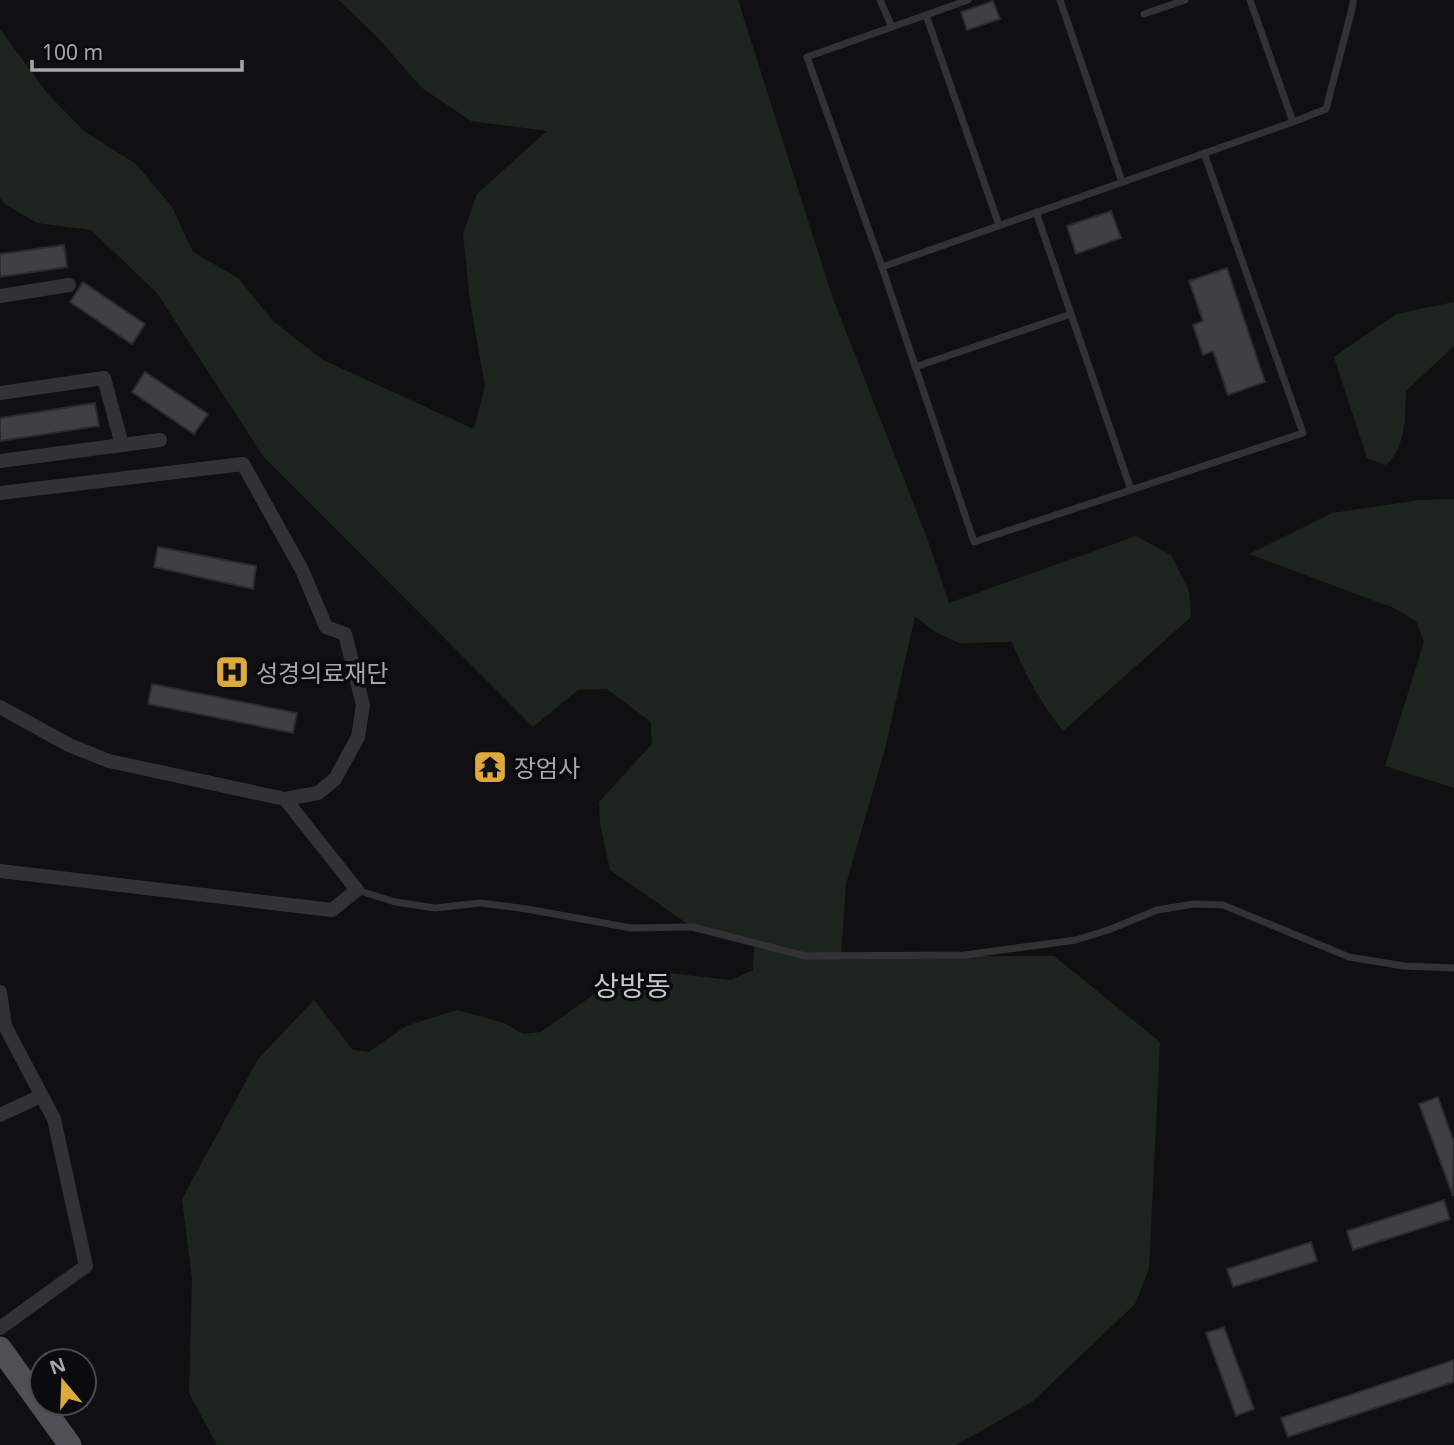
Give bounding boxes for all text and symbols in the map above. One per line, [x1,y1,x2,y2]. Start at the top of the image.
scale bar [32,28,242,72]
text: 100 m [42,38,103,66]
hospital icon: 성경의료재단 [213,653,251,691]
place label: 성경의료재단 [256,656,388,689]
temple icon: 장엄사 [471,748,509,786]
place label: 장엄사 [514,751,580,784]
district label: 상방동 [593,966,671,1004]
north arrow [28,1347,98,1417]
text: N [46,1351,69,1381]

